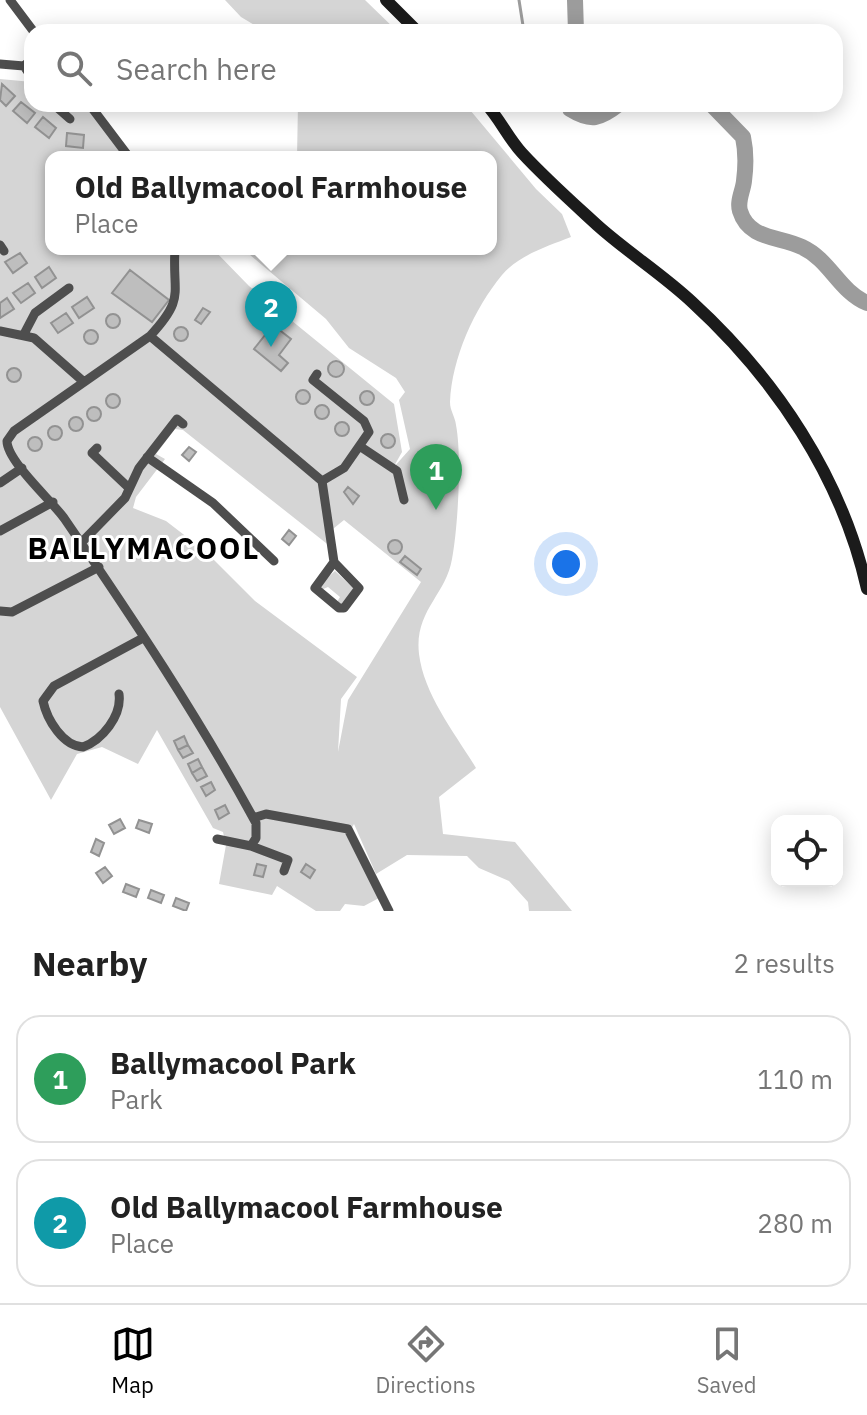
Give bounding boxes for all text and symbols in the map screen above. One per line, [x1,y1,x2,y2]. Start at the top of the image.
search box [24,24,843,112]
icon: search [52,46,96,90]
text: Search here [116,49,277,88]
popup [45,151,497,255]
text: Old Ballymacool Farmhouse [75,167,467,206]
text: Place [75,206,138,240]
pin: 2 [245,281,297,347]
pin: 1 [410,444,462,510]
district label: BALLYMACOOL [28,528,260,567]
your location [546,544,586,584]
map controls [771,815,843,887]
button: locate [771,815,843,887]
text: Nearby [32,941,147,985]
text: 2 results [733,946,835,980]
text: Ballymacool Park [110,1043,356,1082]
text: 1 [52,1062,68,1096]
text: 110 m [757,1062,833,1096]
text: Park [110,1082,163,1116]
text: Old Ballymacool Farmhouse [110,1187,503,1226]
text: 2 [52,1206,68,1240]
text: 280 m [757,1206,833,1240]
text: Place [110,1226,174,1260]
tab: Map [111,1322,155,1399]
tab: Directions [376,1322,476,1399]
tab: Saved [697,1322,756,1399]

